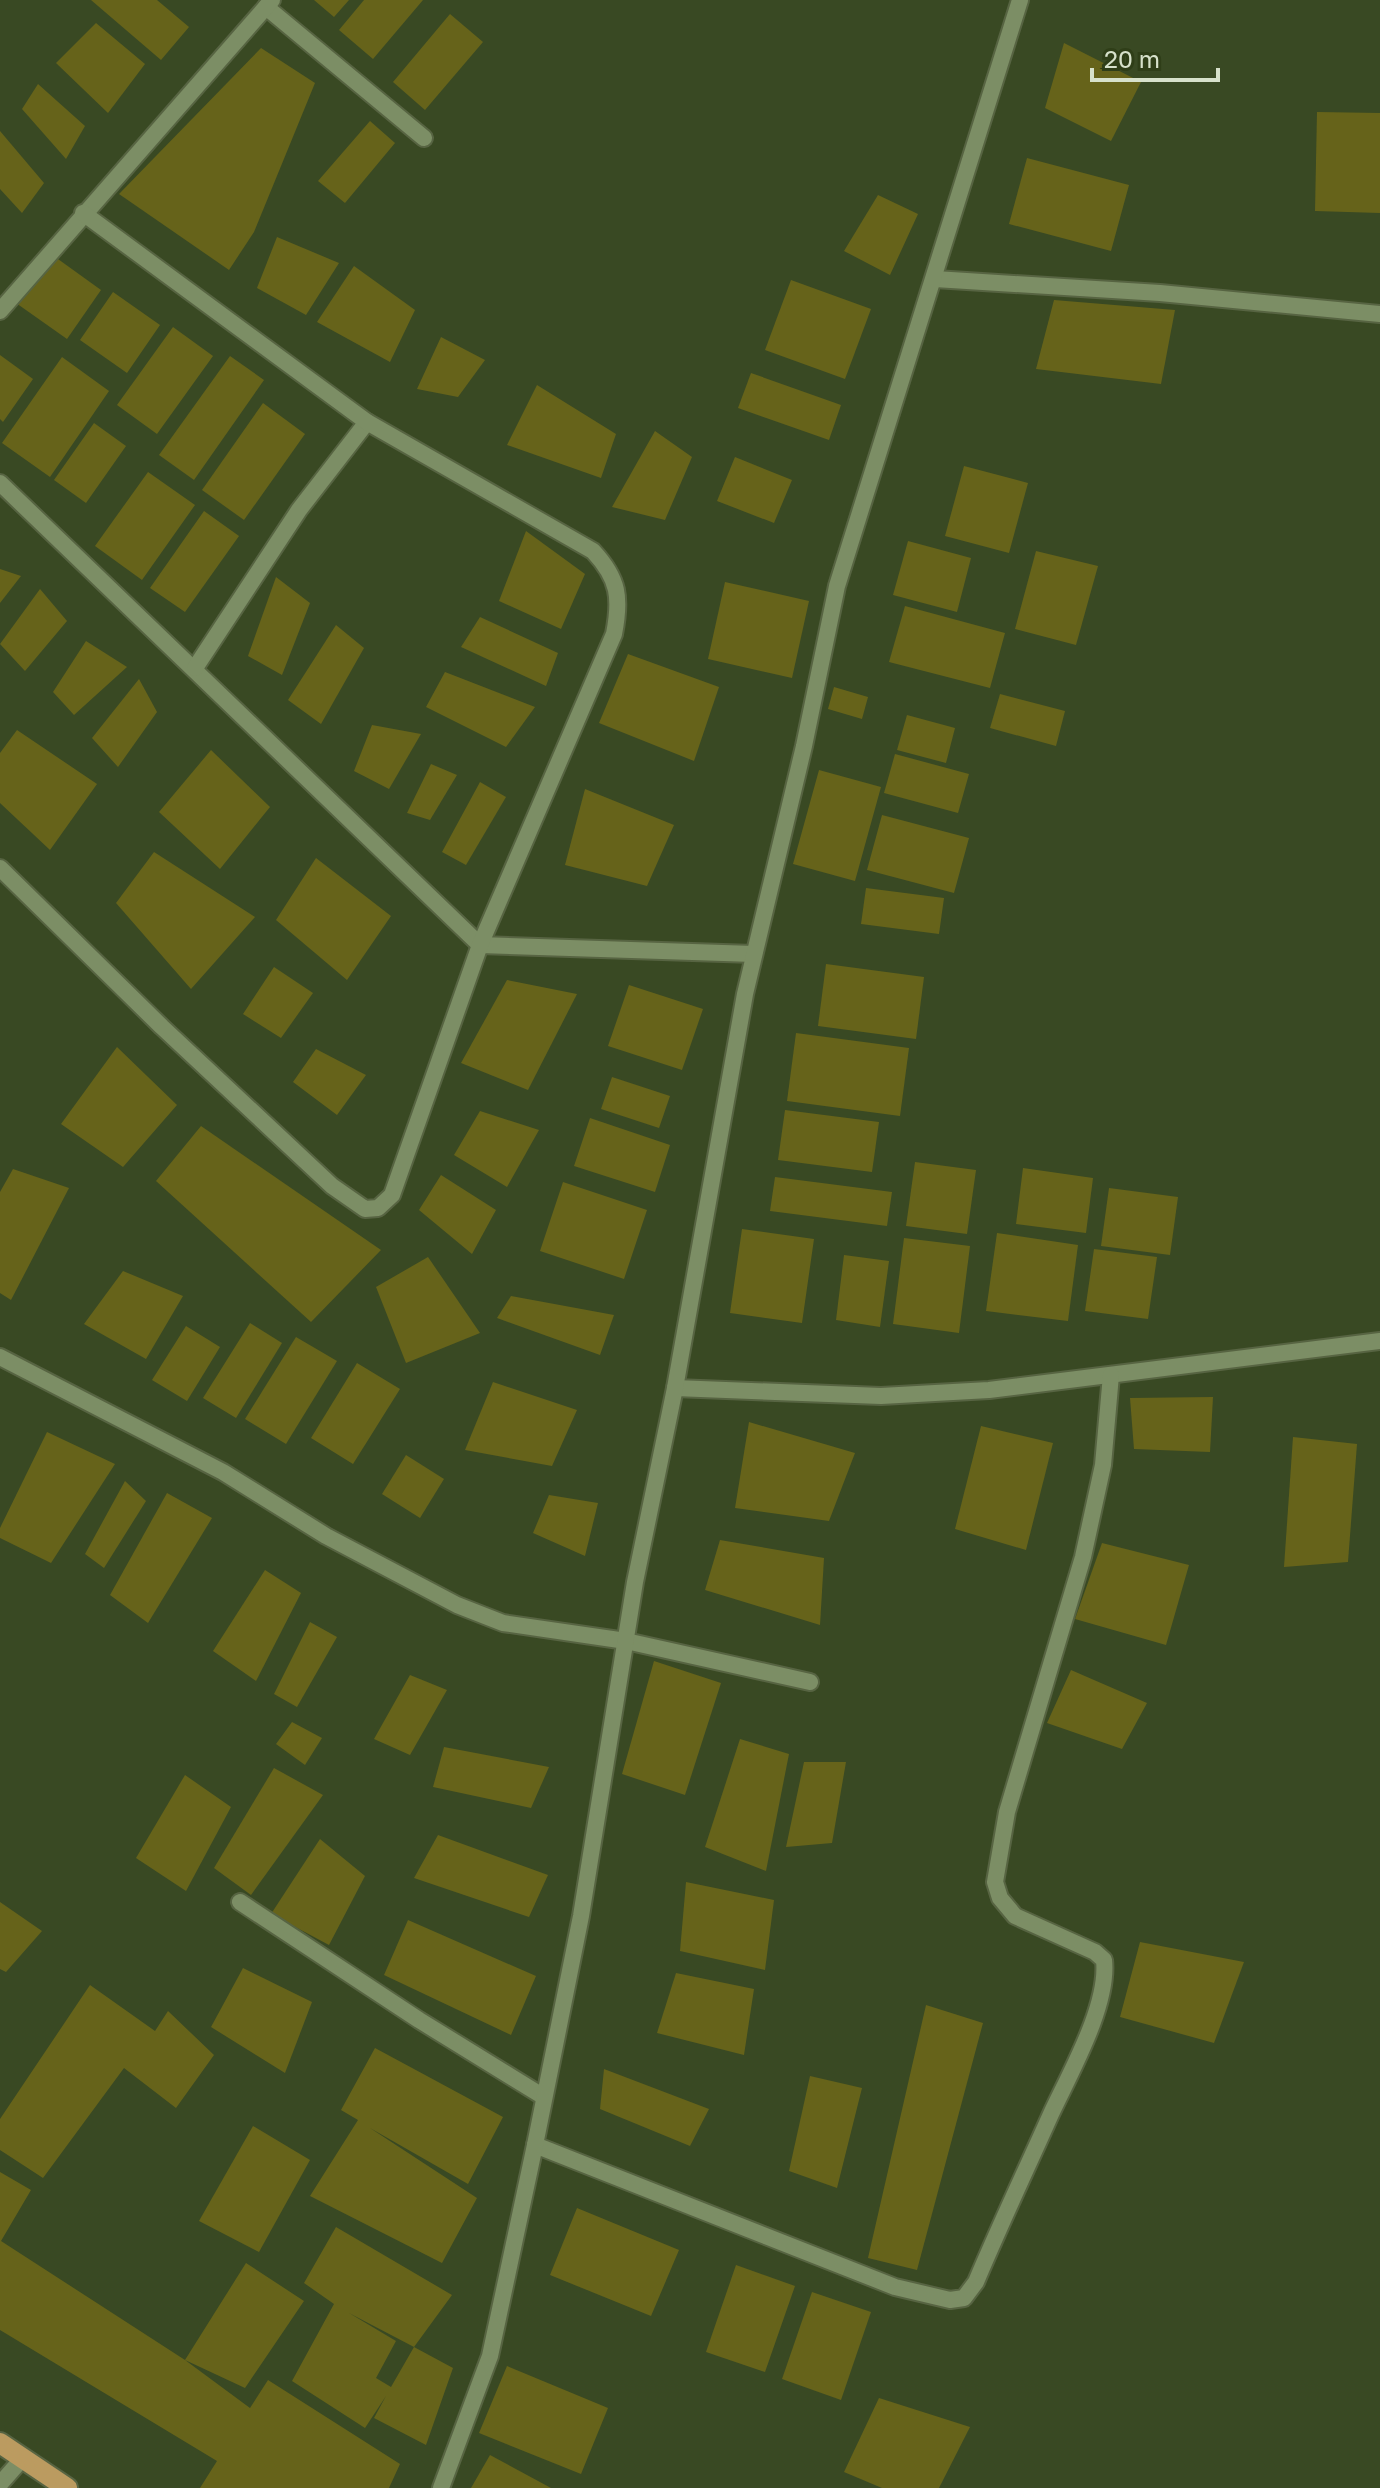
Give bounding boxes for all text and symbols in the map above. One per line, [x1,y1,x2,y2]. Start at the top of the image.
scale bar [1092,32,1218,82]
text: 20 m [1104,44,1160,73]

